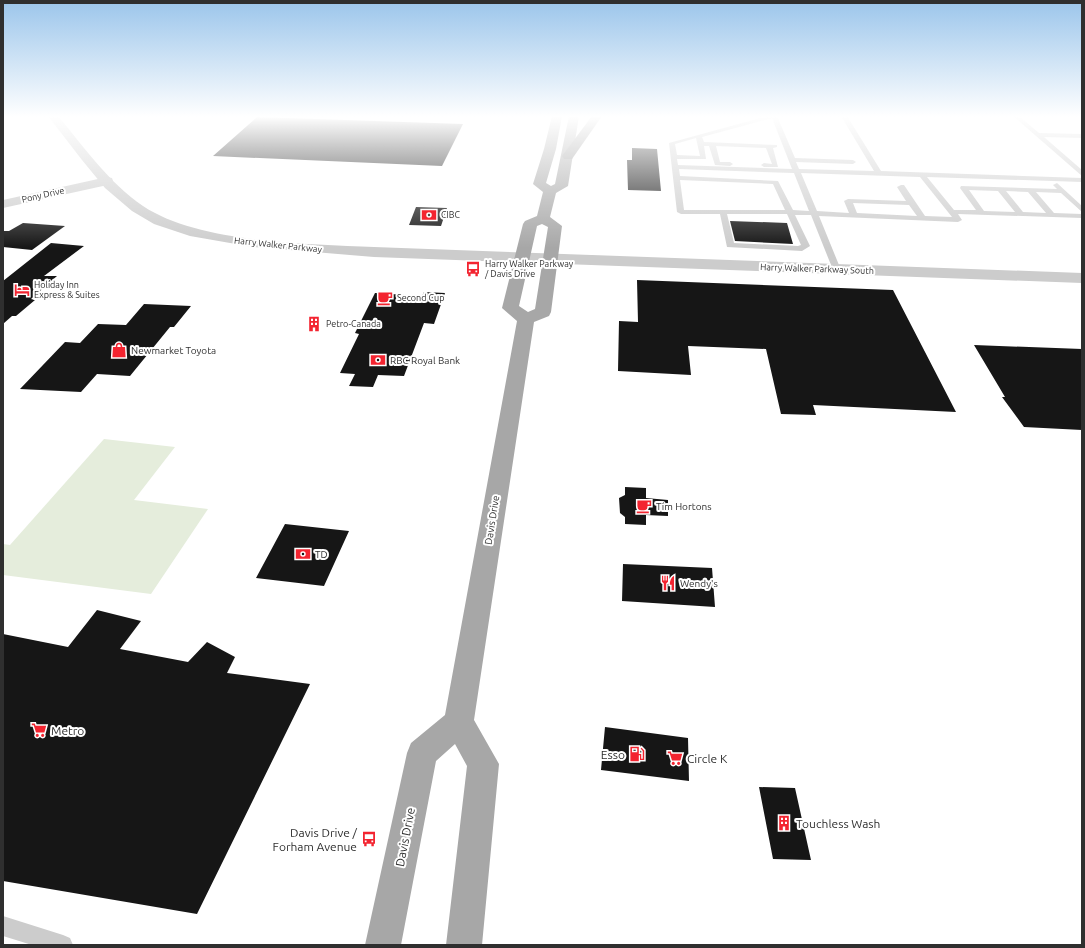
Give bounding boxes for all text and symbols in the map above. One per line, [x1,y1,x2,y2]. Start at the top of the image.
street label: Pony Drive [21,185,65,205]
bank icon: CIBC [420,206,438,224]
place label: CIBC [441,210,461,220]
street label: Harry Walker Parkway [234,235,323,255]
place label: Harry Walker Parkway / Davis Drive [484,259,574,279]
bus stop icon: Harry Walker Parkway / Davis Drive [464,260,482,278]
street label: Harry Walker Parkway South [760,262,874,276]
place label: Holiday Inn Express & Suites [34,280,100,300]
hotel icon: Holiday Inn Express & Suites [13,281,31,299]
cafe icon: Second Cup [376,289,394,307]
place label: Second Cup [397,293,444,303]
building icon: Petro-Canada [305,315,323,333]
place label: Petro-Canada [326,319,381,329]
shop icon: Newmarket Toyota [110,341,128,359]
place label: Newmarket Toyota [131,345,216,356]
bank icon: RBC Royal Bank [369,351,387,369]
place label: RBC Royal Bank [390,355,460,366]
street label: Davis Drive [483,495,501,545]
cafe icon: Tim Hortons [635,497,653,515]
place label: Tim Hortons [656,501,712,512]
bank icon: TD [294,545,312,563]
place label: TD [315,549,328,560]
restaurant icon: Wendy's [659,574,677,592]
place label: Wendy's [680,578,718,589]
supermarket icon: Metro [30,721,48,739]
place label: Metro [51,724,84,737]
fuel station icon: Esso [628,745,646,763]
place label: Esso [601,748,625,761]
supermarket icon: Circle K [666,749,684,767]
place label: Circle K [687,752,728,765]
street label: Davis Drive [393,806,417,868]
building icon: Touchless Wash [775,814,793,832]
place label: Touchless Wash [796,817,880,830]
place label: Davis Drive / Forham Avenue [273,826,358,853]
bus stop icon: Davis Drive / Forham Avenue [360,830,378,848]

